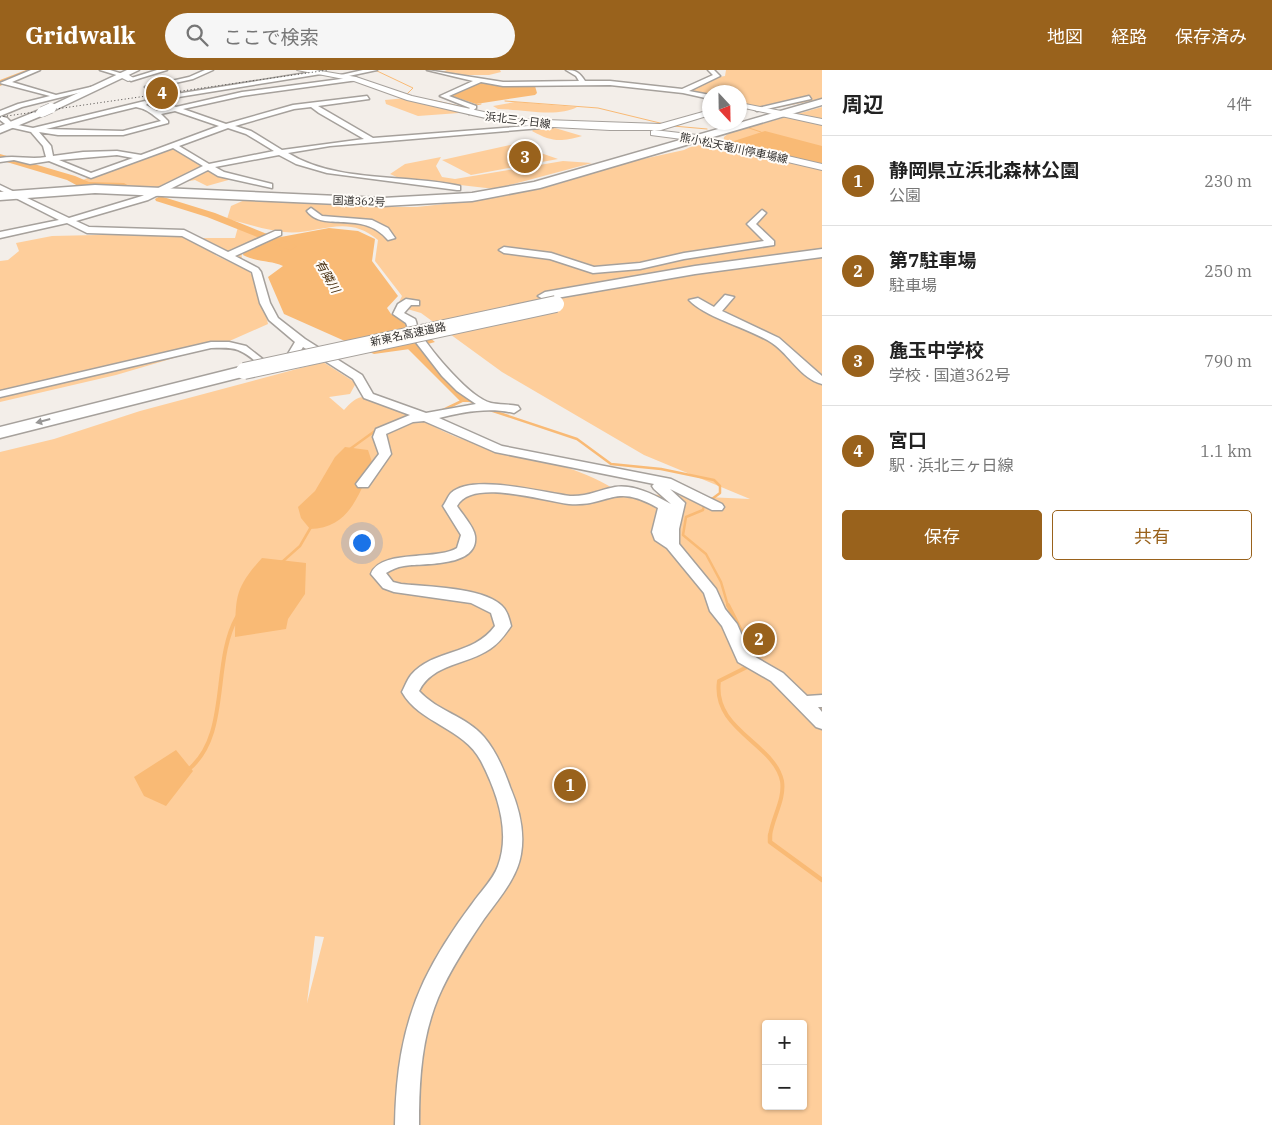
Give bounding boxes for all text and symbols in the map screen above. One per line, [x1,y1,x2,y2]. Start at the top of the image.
search box [165,13,515,58]
text: Gridwalk [25,19,135,51]
icon: search [183,21,211,49]
text: ここで検索 [223,25,319,49]
text: 地図 [1047,25,1083,48]
text: 経路 [1111,25,1147,48]
text: 保存済み [1175,25,1247,48]
pin: 4 [146,74,178,112]
north arrow [702,85,747,130]
text: 周辺 [842,90,884,118]
text: 4件 [1226,94,1252,114]
street label: 浜北三ヶ日線 [484,109,552,131]
street label: 熊小松天竜川停車場線 [679,130,789,166]
pin: 3 [509,138,541,176]
text: 静岡県立浜北森林公園 [889,158,1079,182]
text: 1 [853,171,863,191]
text: 230 m [1204,171,1252,191]
text: 公園 [889,185,921,205]
street label: 国道362号 [332,193,386,209]
text: 第7駐車場 [889,248,976,272]
water label: 有隣川 [313,257,344,297]
text: 2 [853,261,863,281]
text: 250 m [1204,261,1252,281]
text: 駐車場 [889,275,937,295]
street label: 新東名高速道路 [369,319,447,349]
text: 麁玉中学校 [889,338,984,362]
text: 3 [853,351,863,371]
text: 790 m [1204,351,1252,371]
text: 学校 · 国道362号 [889,365,1010,385]
one-way arrow [36,417,51,425]
text: 宮口 [889,428,927,452]
text: 4 [853,441,863,461]
text: 1.1 km [1200,441,1252,461]
text: 駅 · 浜北三ヶ日線 [889,455,1014,475]
button: 保存 [842,510,1042,560]
button: 共有 [1052,510,1252,560]
your location [349,530,375,556]
pin: 2 [743,620,775,658]
pin: 1 [554,766,586,804]
map controls [762,1020,807,1110]
button: + [762,1020,807,1065]
button: − [762,1065,807,1110]

